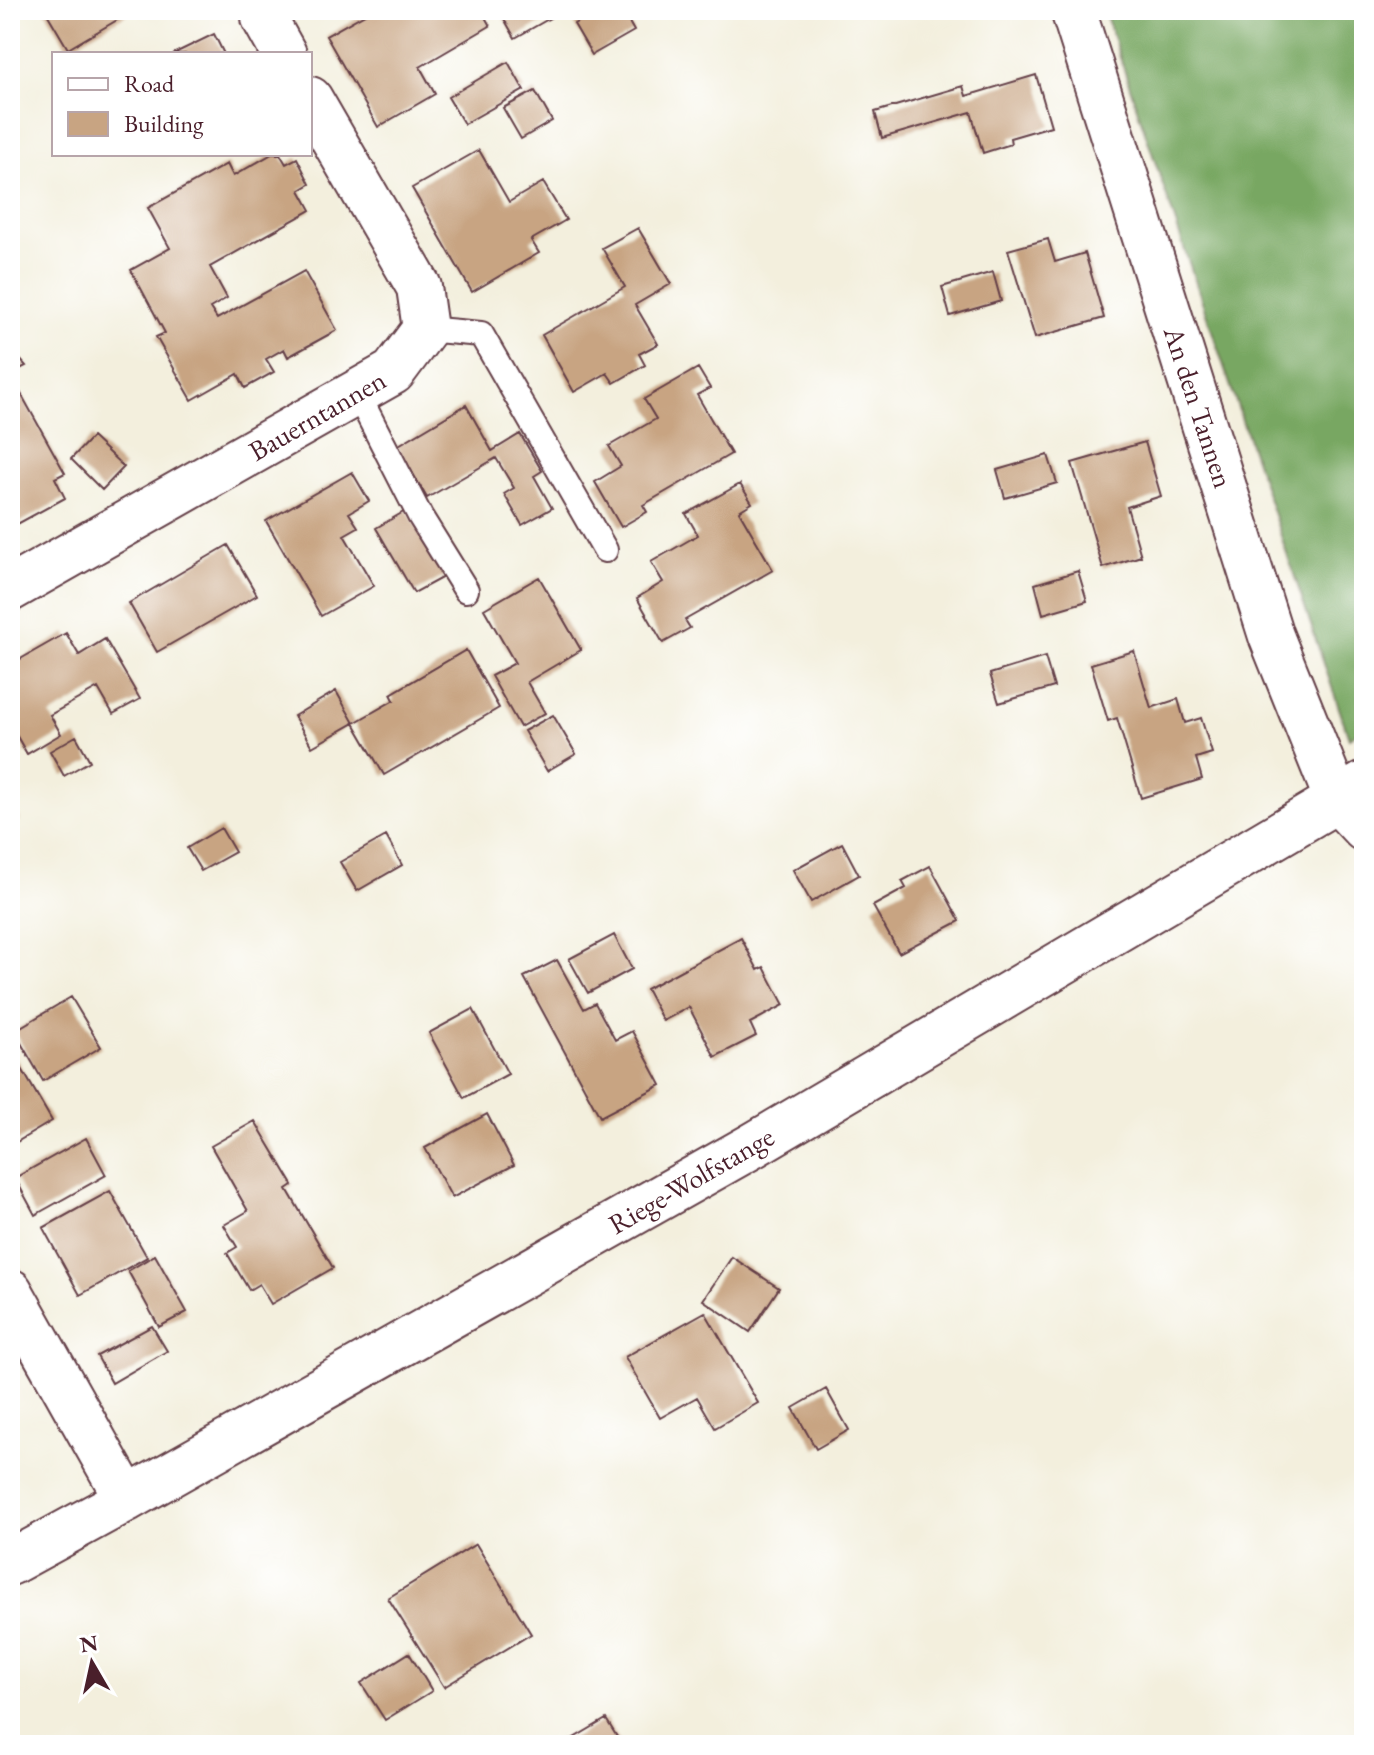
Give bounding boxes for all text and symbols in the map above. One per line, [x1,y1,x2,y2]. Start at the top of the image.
legend [52,52,312,156]
text: Road [124,68,175,99]
text: Building [124,108,204,139]
street label: An den Tannen [1156,321,1242,492]
street label: Bauerntannen [242,361,392,469]
street label: Riege-Wolfstange [602,1118,780,1242]
north arrow [52,1623,132,1703]
text: N [78,1628,100,1659]

